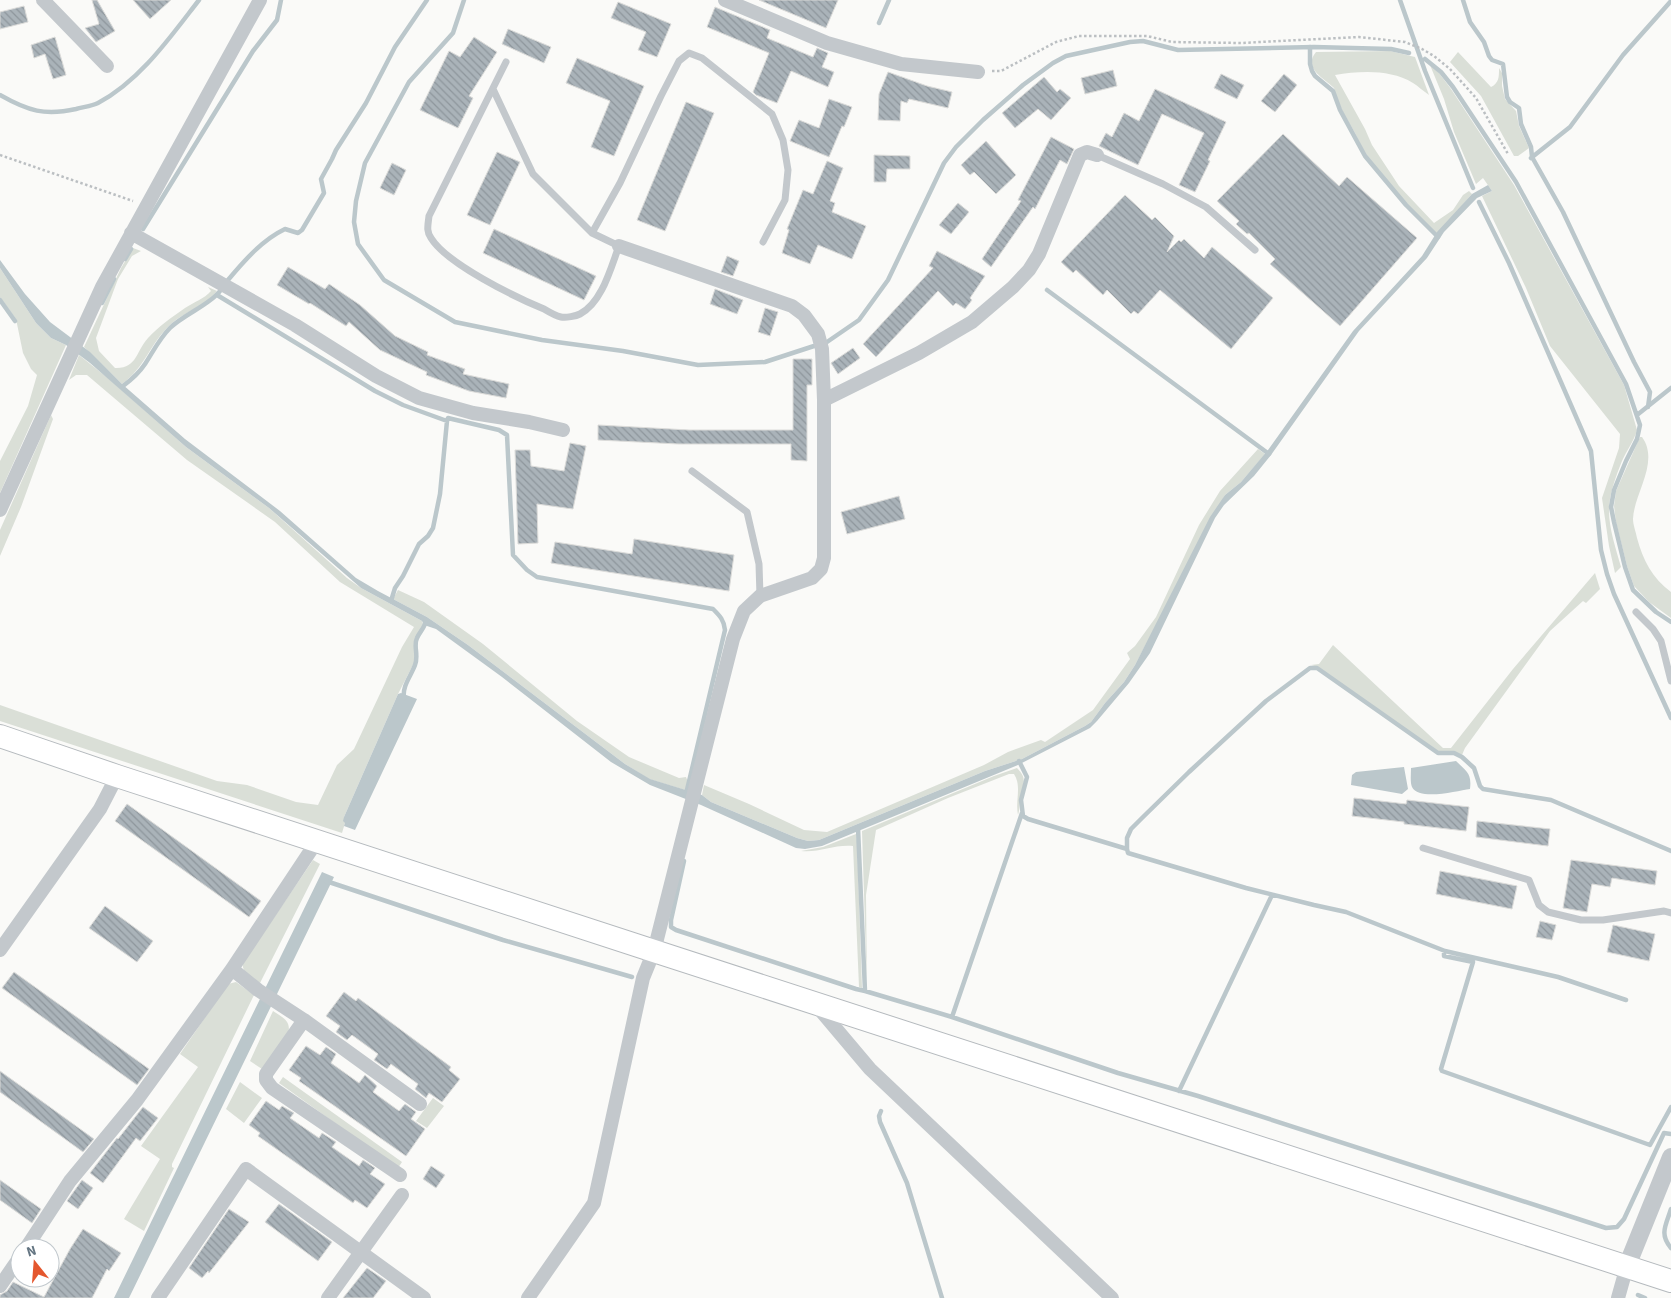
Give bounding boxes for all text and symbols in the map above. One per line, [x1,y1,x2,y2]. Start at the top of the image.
north arrow [10,1238,60,1288]
text: N [24,1241,39,1262]

